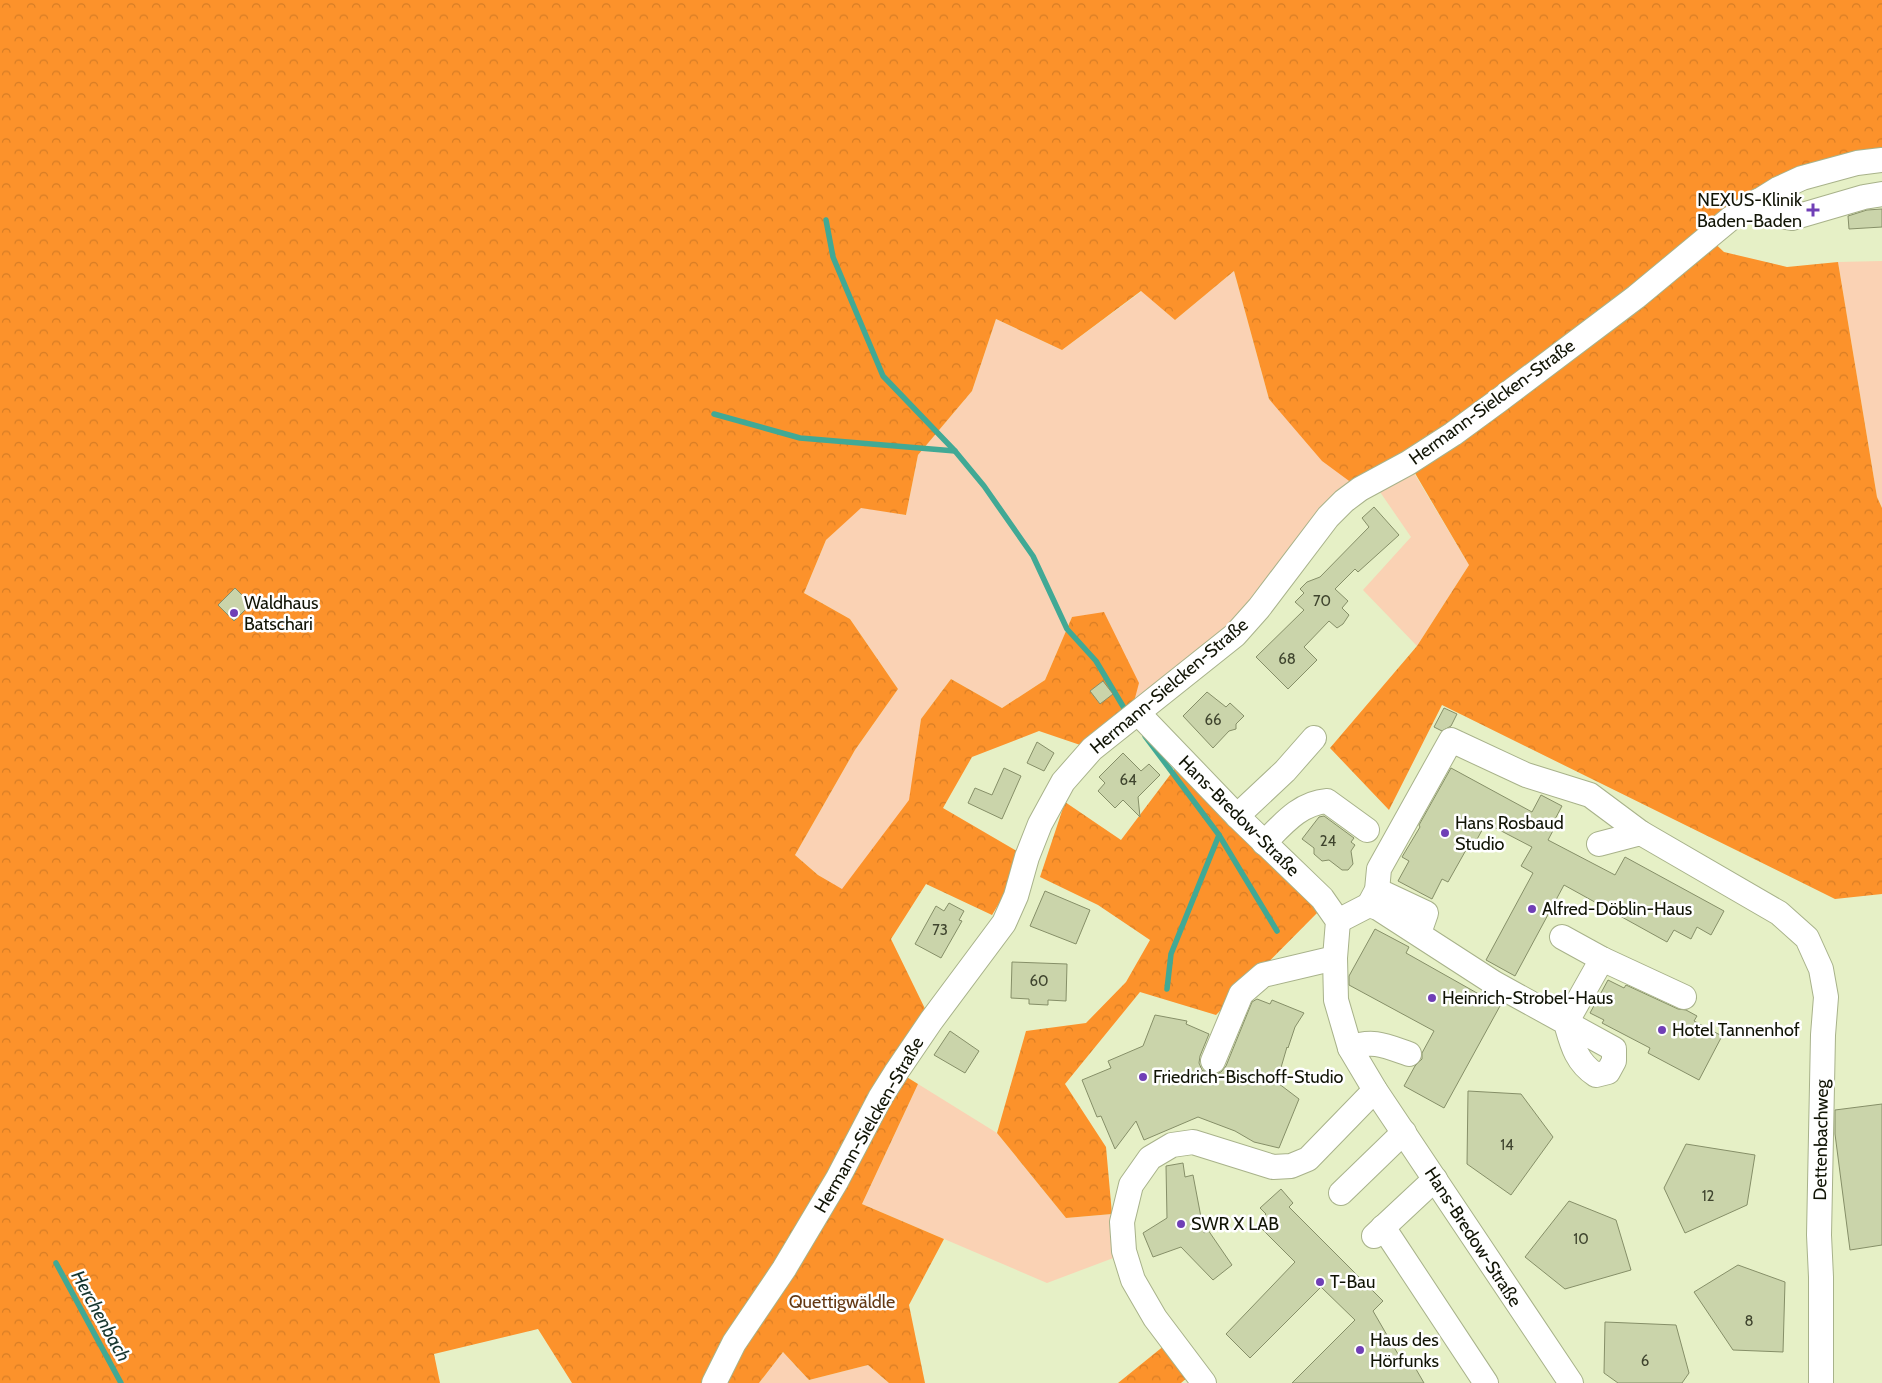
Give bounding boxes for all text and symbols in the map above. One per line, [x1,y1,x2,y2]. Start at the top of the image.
place label: NEXUS-Klinik Baden-Baden [1697,189,1803,232]
marker: NEXUS-Klinik Baden-Baden [1806,203,1820,217]
street label: Hermann-Sielcken-Straße [1405,334,1579,470]
place label: Waldhaus Batschari [244,592,318,635]
house number: 70 [1313,592,1331,610]
marker: Waldhaus Batschari [228,607,240,619]
street label: Hermann-Sielcken-Straße [1086,613,1252,759]
house number: 68 [1278,650,1296,668]
house number: 66 [1204,711,1222,729]
street label: Hans-Bredow-Straße [1174,751,1304,881]
house number: 64 [1119,771,1137,789]
place label: Hans Rosbaud Studio [1455,812,1564,855]
marker: Hans Rosbaud Studio [1439,827,1451,839]
house number: 24 [1320,832,1337,850]
place label: Alfred-Döblin-Haus [1542,898,1692,920]
marker: Alfred-Döblin-Haus [1526,903,1538,915]
house number: 73 [932,921,948,939]
house number: 60 [1030,972,1049,990]
place label: Heinrich-Strobel-Haus [1442,987,1613,1009]
marker: Heinrich-Strobel-Haus [1426,992,1438,1004]
place label: Hotel Tannenhof [1672,1019,1800,1041]
marker: Hotel Tannenhof [1656,1024,1668,1036]
street label: Hermann-Sielcken-Straße [810,1033,928,1217]
place label: Friedrich-Bischoff-Studio [1153,1066,1343,1088]
marker: Friedrich-Bischoff-Studio [1137,1071,1149,1083]
street label: Dettenbachweg [1809,1078,1833,1201]
house number: 14 [1500,1136,1514,1154]
street label: Hans-Bredow-Straße [1420,1163,1526,1311]
house number: 12 [1702,1187,1715,1205]
place label: SWR X LAB [1191,1213,1279,1235]
marker: SWR X LAB [1175,1218,1187,1230]
house number: 10 [1573,1230,1589,1248]
water label: Herchenbach [66,1266,136,1366]
place label: T-Bau [1330,1271,1375,1293]
marker: T-Bau [1314,1276,1326,1288]
park label: Quettigwäldle [789,1291,895,1313]
house number: 8 [1744,1312,1754,1330]
place label: Haus des Hörfunks [1370,1329,1439,1372]
marker: Haus des Hörfunks [1354,1344,1366,1356]
house number: 6 [1641,1352,1649,1370]

